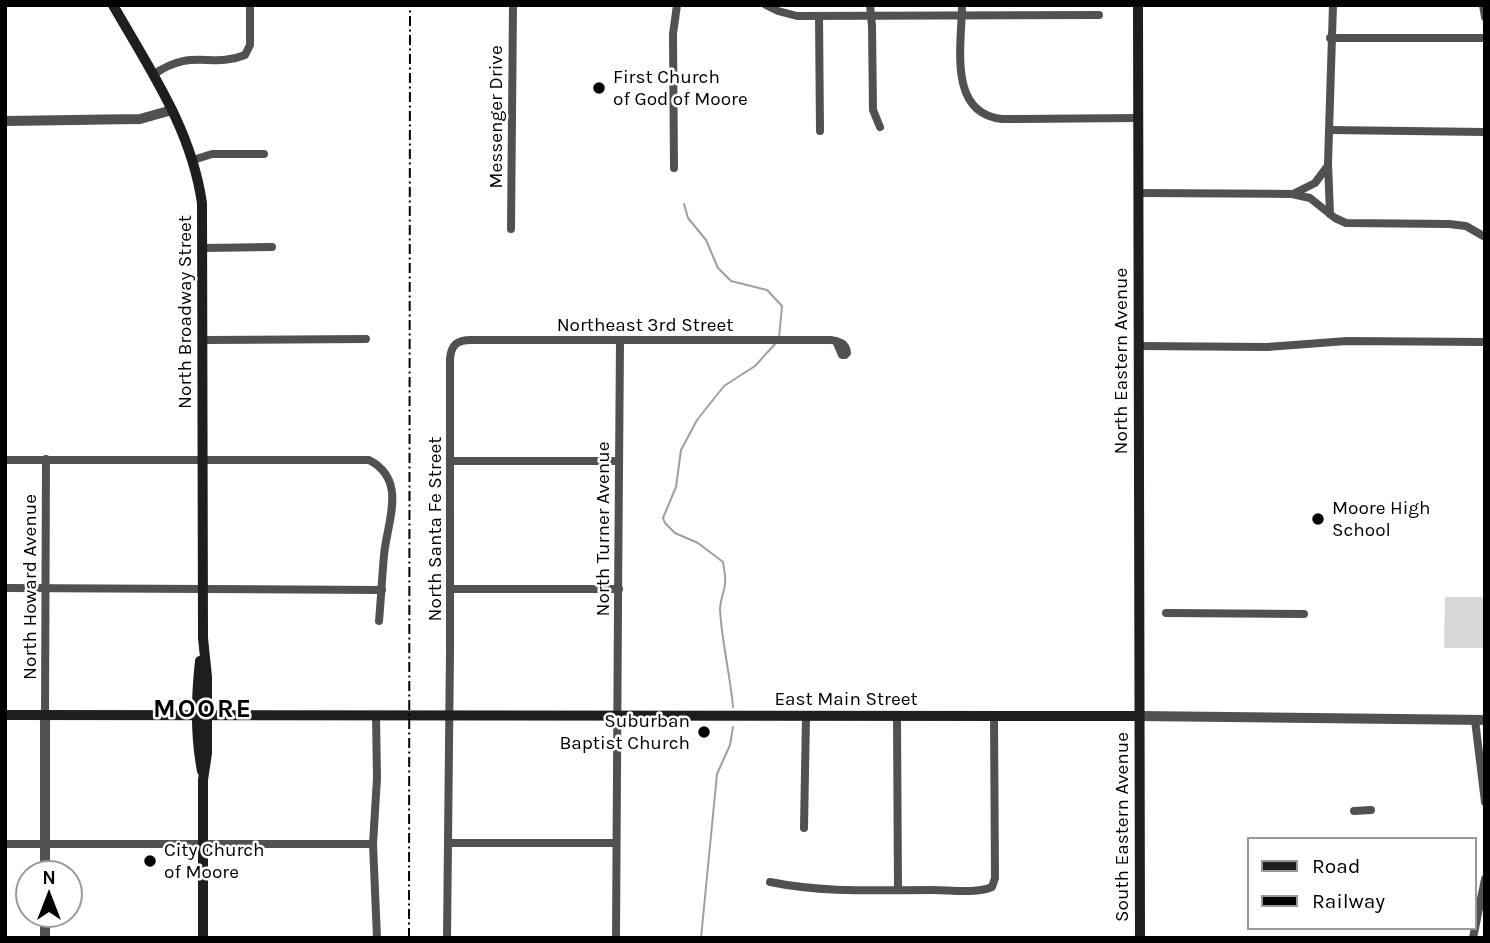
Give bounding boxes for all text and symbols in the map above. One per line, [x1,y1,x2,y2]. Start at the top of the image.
street label: Messenger Drive [485,45,507,189]
place label: First Church of God of Moore [613,66,748,110]
marker: First Church of God of Moore [591,80,607,96]
street label: North Broadway Street [174,215,196,409]
street label: North Eastern Avenue [1110,268,1132,454]
street label: Northeast 3rd Street [557,314,733,336]
street label: North Santa Fe Street [424,437,446,621]
street label: North Turner Avenue [592,441,614,617]
street label: North Howard Avenue [19,494,41,680]
place label: Moore High School [1332,497,1431,541]
marker: Moore High School [1310,511,1326,527]
street label: East Main Street [774,688,918,710]
district label: MOORE [153,693,253,724]
place label: Suburban Baptist Church [559,710,690,754]
marker: Suburban Baptist Church [696,724,712,740]
street label: South Eastern Avenue [1111,732,1133,922]
legend [1248,838,1476,929]
place label: City Church of Moore [164,839,265,883]
marker: City Church of Moore [142,853,158,869]
text: Road [1312,854,1360,878]
north arrow [14,859,84,929]
text: N [42,867,56,889]
text: Railway [1312,889,1385,913]

